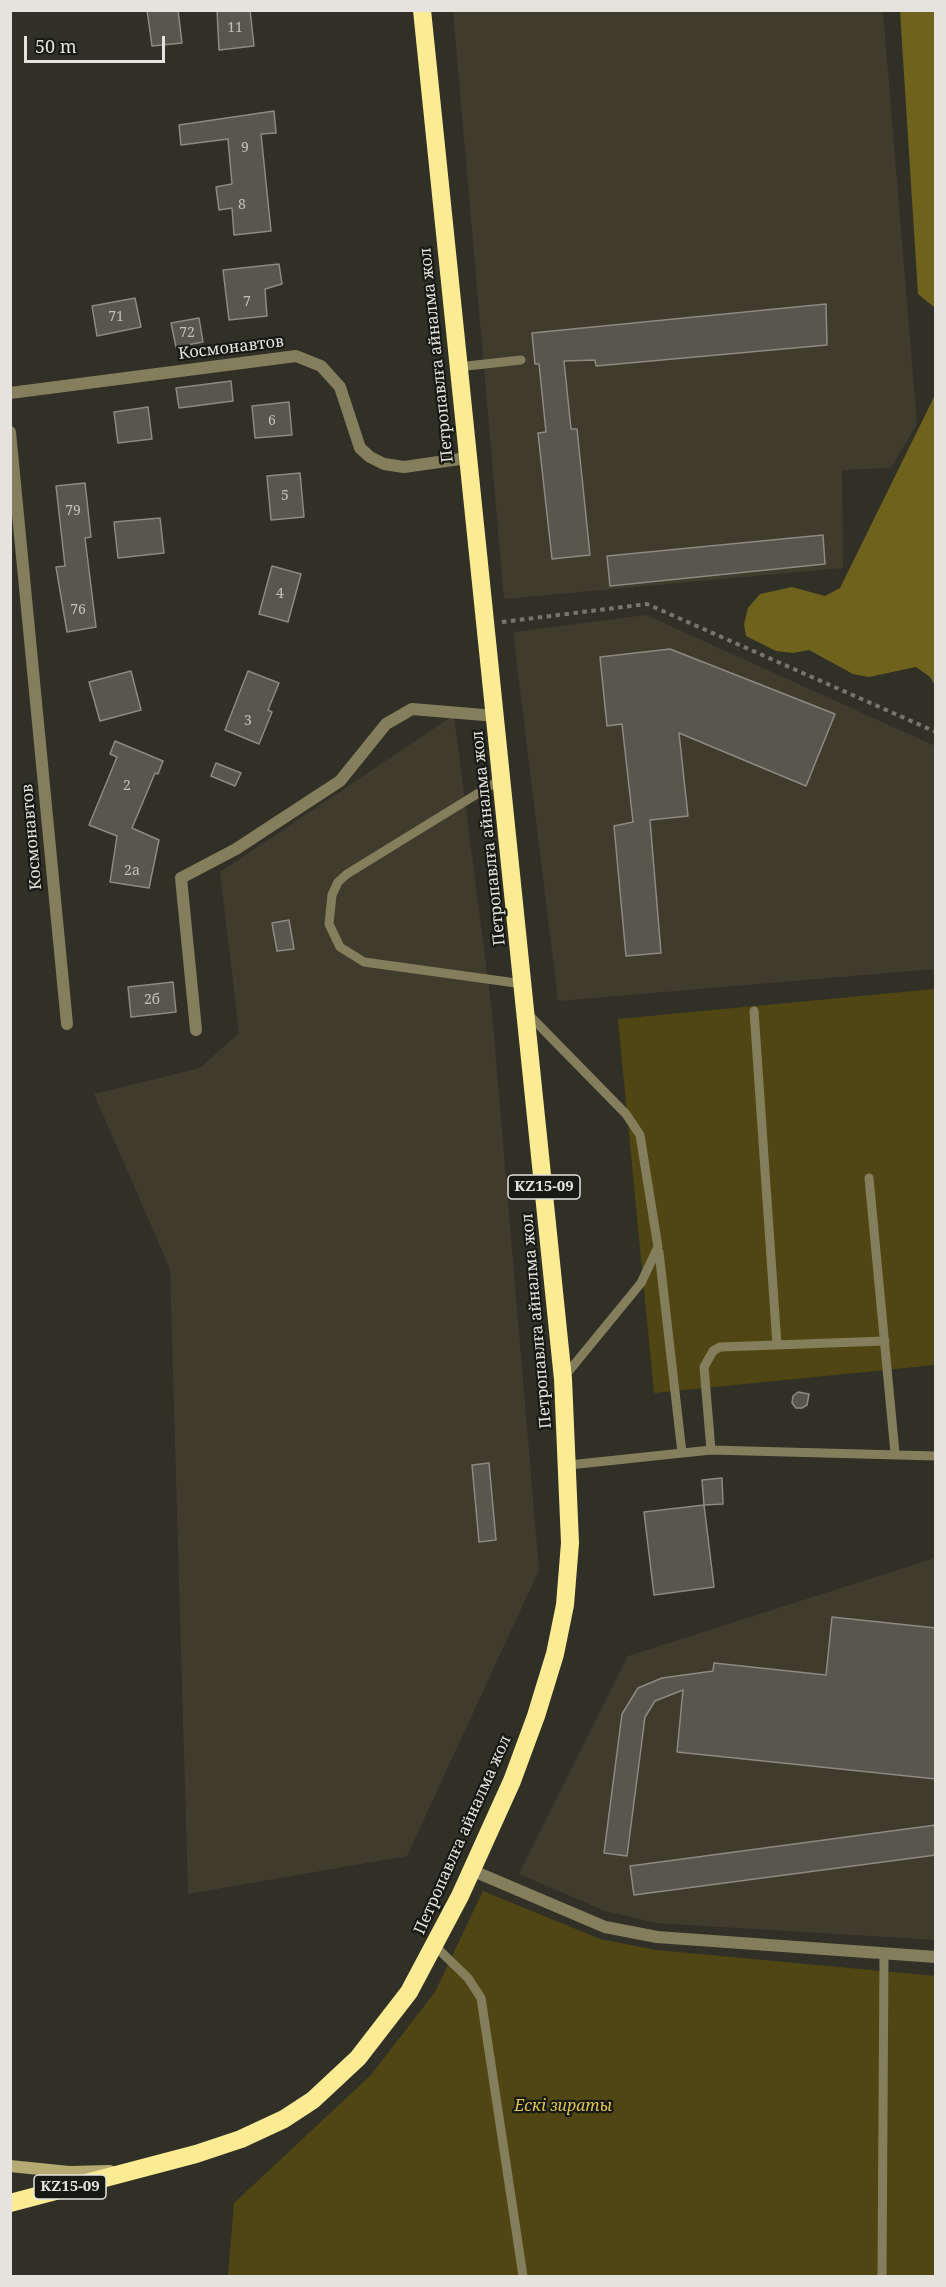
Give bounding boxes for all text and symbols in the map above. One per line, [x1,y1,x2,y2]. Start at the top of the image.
house number: 11 [227,20,243,36]
scale bar [27,24,168,62]
text: 50 m [35,34,77,58]
house number: 9 [241,140,249,156]
house number: 8 [238,197,246,213]
street label: Петропавлға айналма жол [416,247,458,463]
house number: 7 [243,294,251,310]
house number: 71 [108,309,124,325]
house number: 72 [179,325,195,341]
street label: Космонавтов [177,332,285,364]
house number: 6 [268,413,276,429]
house number: 5 [281,488,289,504]
house number: 79 [65,503,81,519]
house number: 4 [276,586,284,602]
house number: 76 [70,602,86,618]
house number: 3 [244,713,252,729]
street label: Петропавлға айналма жол [468,730,510,946]
house number: 2 [123,778,131,794]
street label: Космонавтов [18,783,46,891]
house number: 2а [124,863,140,879]
house number: 2б [144,992,160,1008]
road number: KZ15-09 [508,1175,580,1199]
street label: Петропавлға айналма жол [518,1213,556,1429]
street label: Петропавлға айналма жол [410,1732,516,1938]
park label: Ескі зираты [514,2096,612,2116]
road number: KZ15-09 [34,2175,106,2199]

